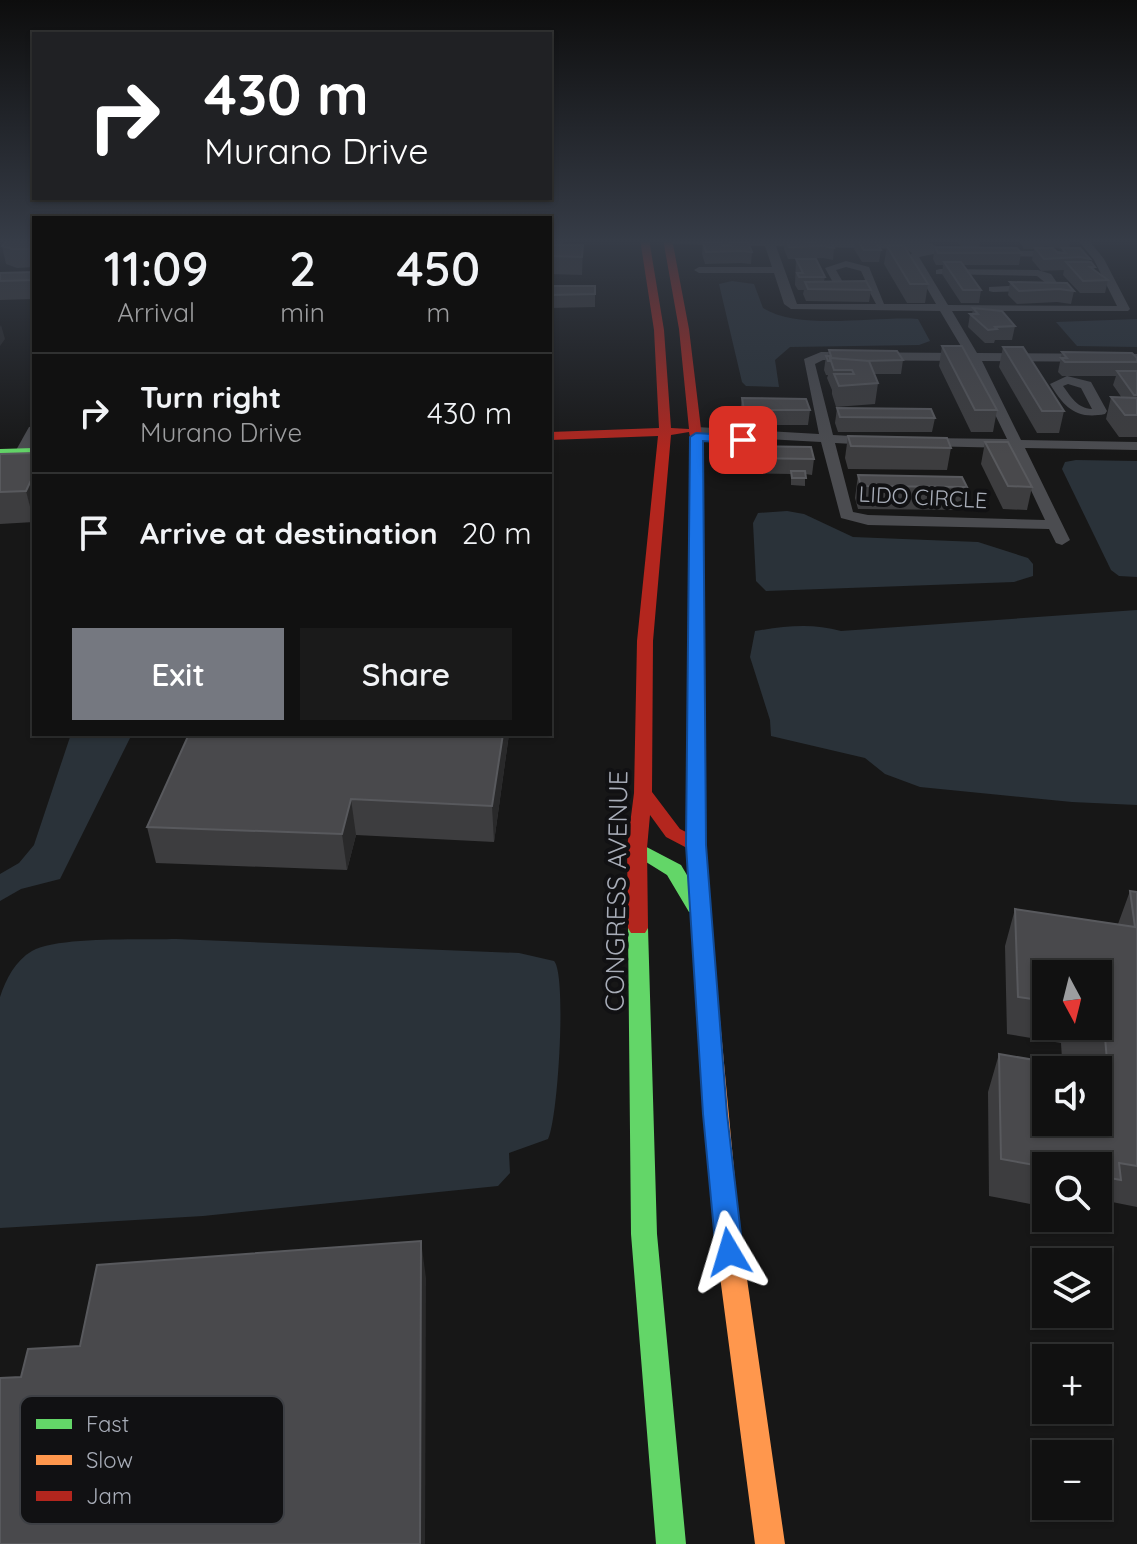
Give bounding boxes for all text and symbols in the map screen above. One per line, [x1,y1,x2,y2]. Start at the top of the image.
text: 430 m [204,59,369,129]
icon: right [72,64,176,168]
text: Murano Drive [204,128,429,173]
text: 11:09 [104,238,209,298]
text: 2 [289,238,316,298]
text: 450 [396,238,480,298]
text: Arrival [117,296,195,329]
text: min [280,296,325,329]
text: m [426,296,450,329]
text: Turn right [140,378,281,416]
icon: right [72,391,116,435]
text: 430 m [427,394,512,432]
pin [709,406,777,474]
text: Murano Drive [140,416,302,449]
icon: arrive [721,418,765,462]
street label: LIDO CIRCLE [858,480,988,514]
icon: arrive [72,511,116,555]
text: Arrive at destination [140,514,438,552]
text: 20 m [462,514,532,552]
button: Exit [72,628,284,720]
button: Share [300,628,512,720]
street label: CONGRESS AVENUE [597,770,635,1012]
north arrow [1032,960,1112,1040]
map controls [1032,960,1112,1520]
button: sound [1032,1056,1112,1136]
button: search [1032,1152,1112,1232]
position arrow [687,1210,771,1294]
button: layers [1032,1248,1112,1328]
button: + [1032,1344,1112,1424]
legend [20,1396,284,1524]
text: Fast [86,1410,129,1438]
button: − [1032,1440,1112,1520]
text: Slow [86,1446,133,1474]
text: Jam [86,1482,132,1510]

